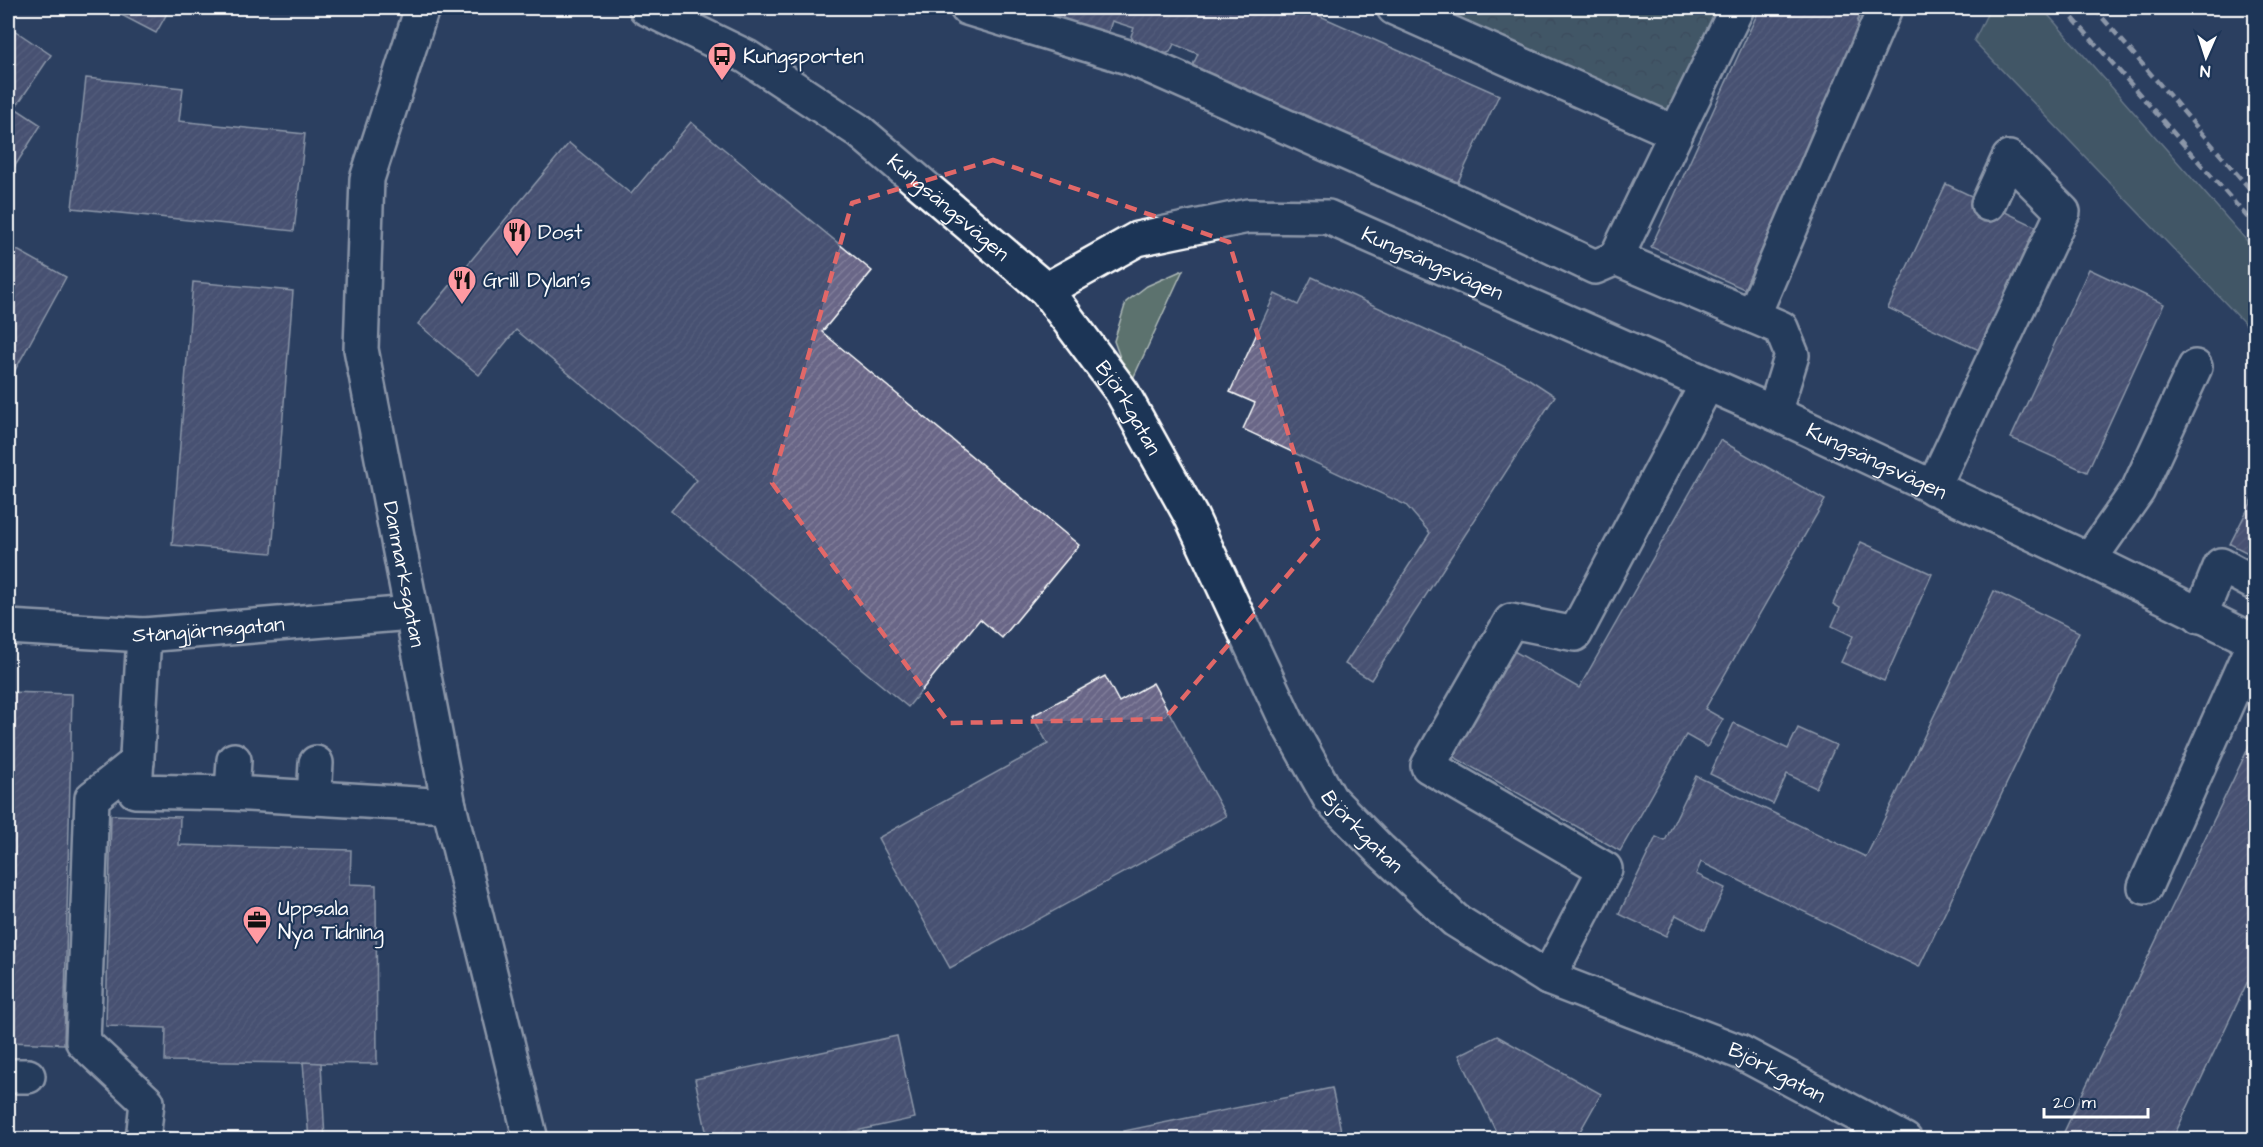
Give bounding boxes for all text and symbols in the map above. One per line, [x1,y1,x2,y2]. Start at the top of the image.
north arrow [2176,27,2236,87]
bus stop icon: Kungsporten [706,40,738,82]
place label: Kungsporten [743,42,864,73]
text: N [2200,60,2211,82]
street label: Kungsängsvägen [881,147,1016,267]
restaurant icon: Dost [501,216,533,258]
place label: Dost [538,218,583,247]
street label: Kungsängsvägen [1357,219,1508,307]
restaurant icon: Grill Dylan's [446,264,478,306]
place label: Grill Dylan's [483,266,591,297]
street label: Björkgatan [1089,354,1169,460]
street label: Kungsängsvägen [1801,416,1952,506]
street label: Danmarksgatan [376,499,433,650]
street label: Stångjärnsgatan [132,609,286,650]
street label: Björkgatan [1314,785,1410,879]
place label: Uppsala Nya Tidning [278,894,384,949]
office icon: Uppsala Nya Tidning [241,904,273,946]
street label: Björkgatan [1725,1035,1831,1110]
scale bar [2044,1081,2148,1119]
text: 20 m [2053,1090,2096,1115]

